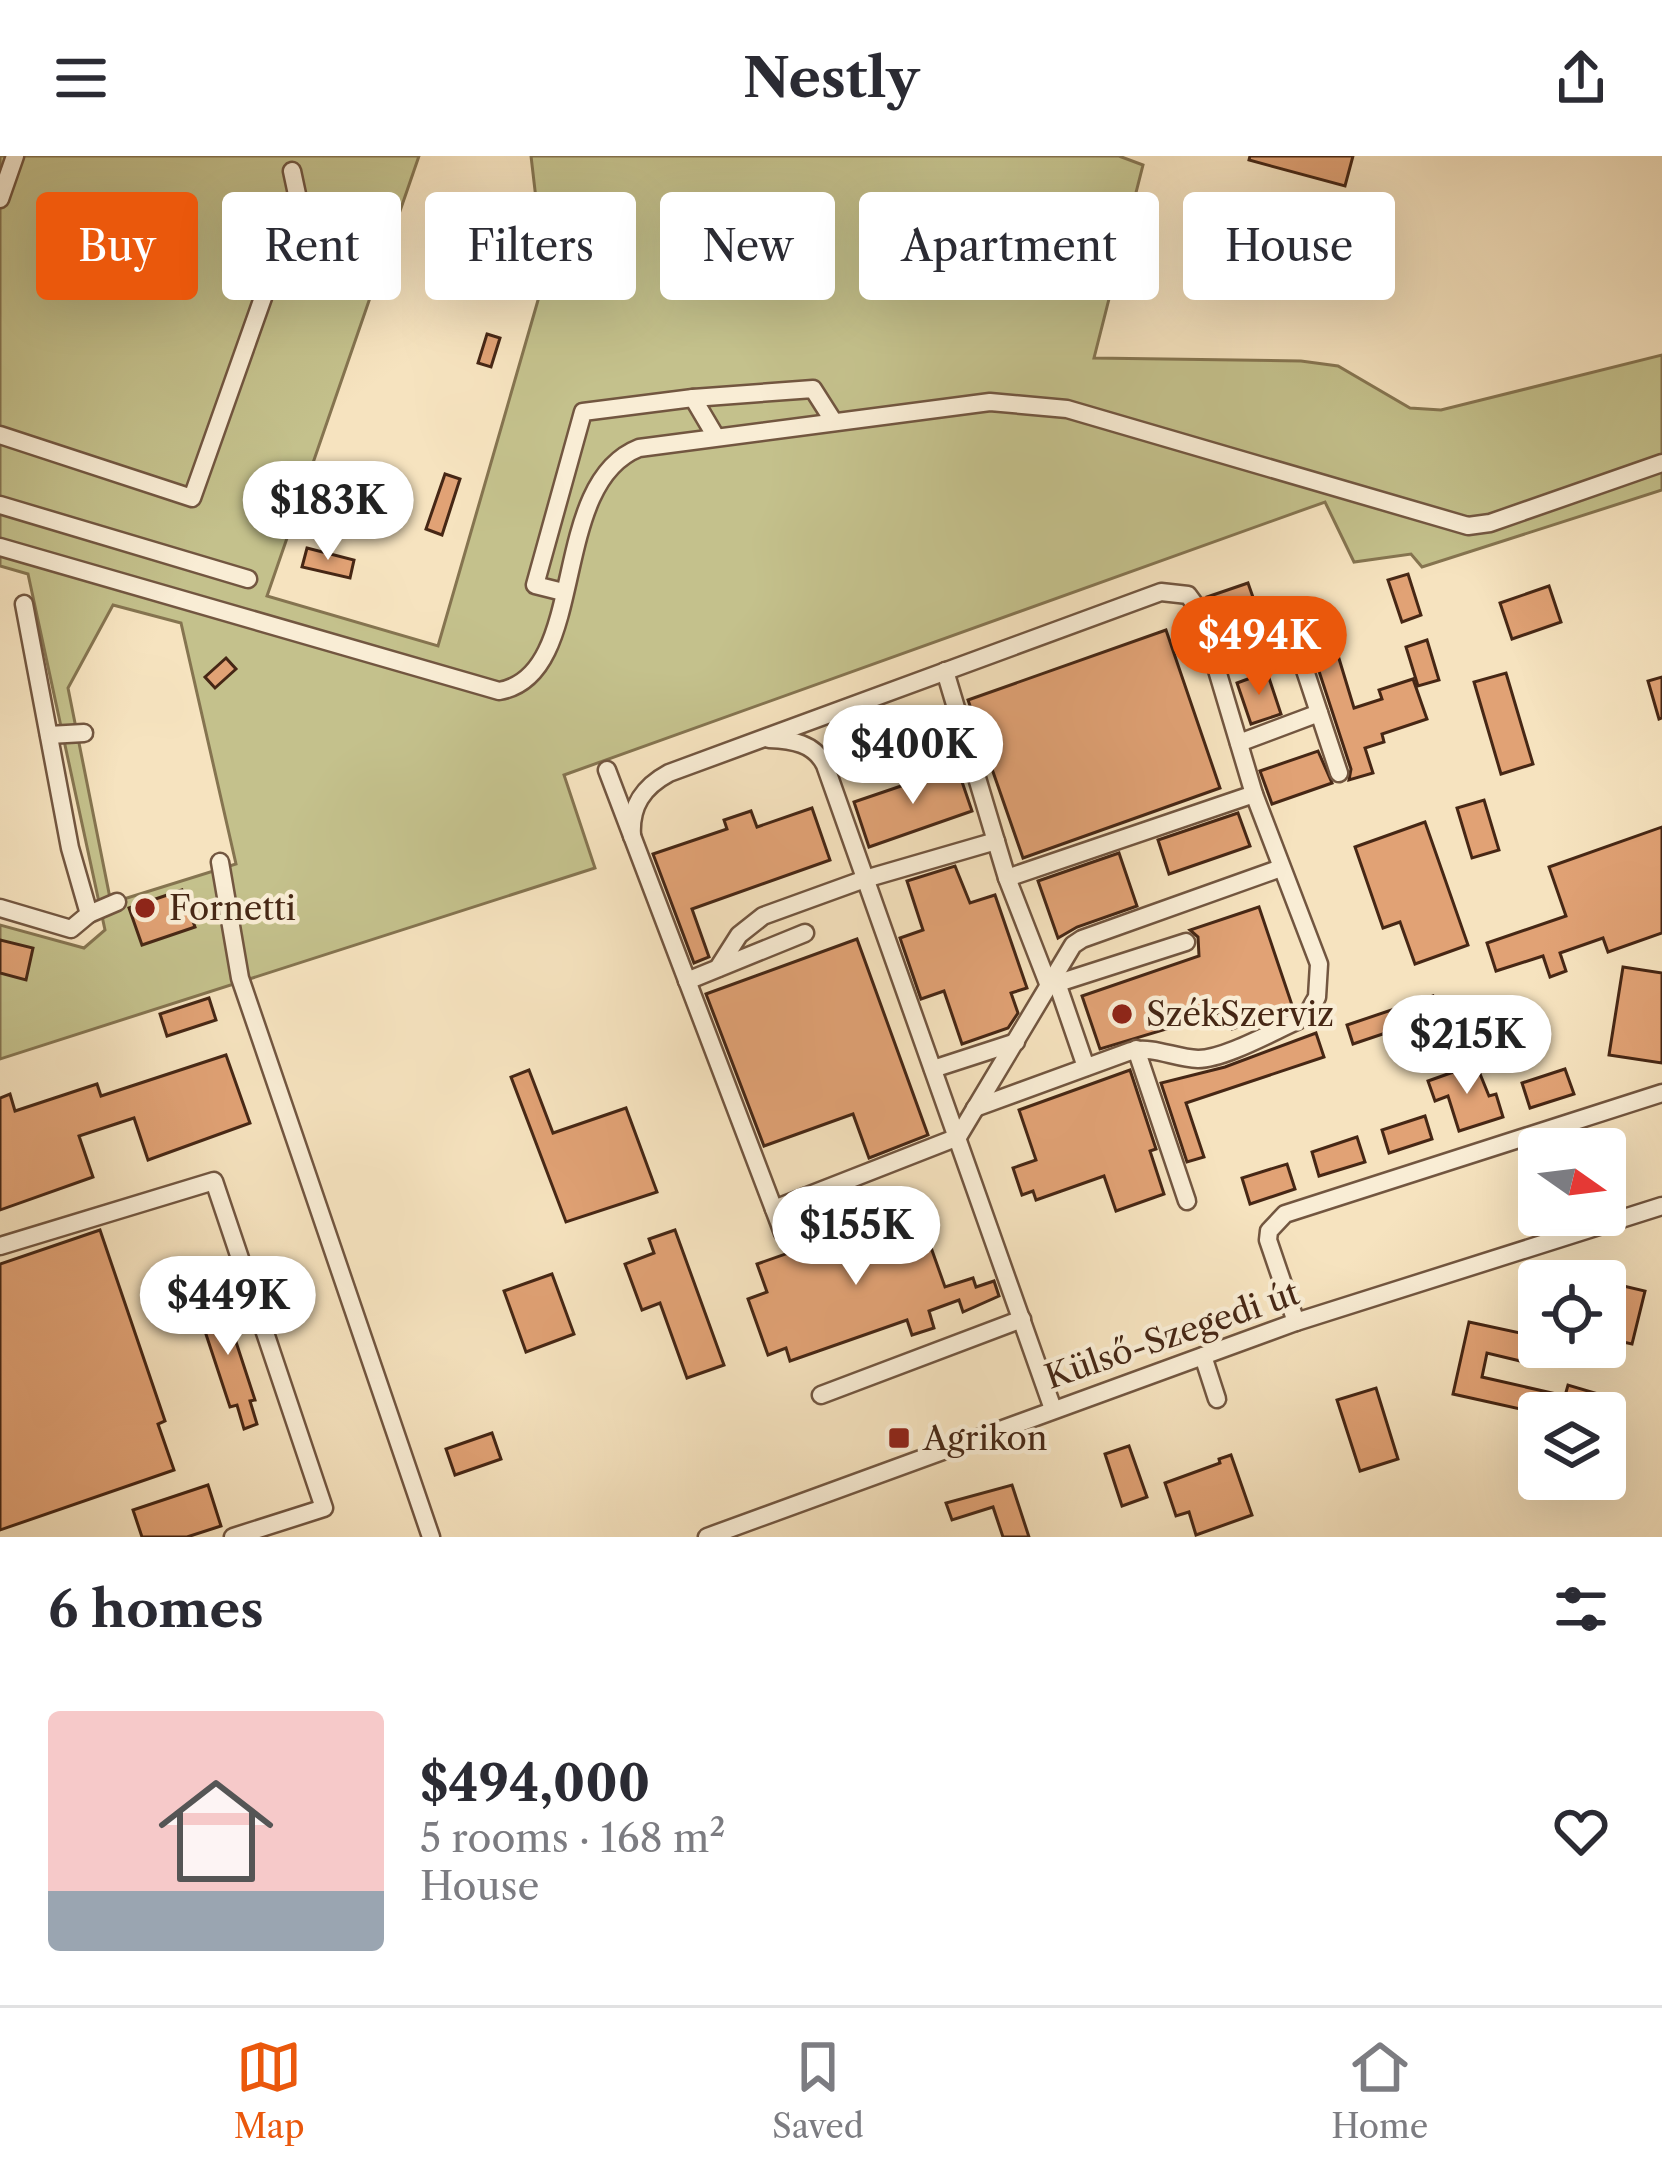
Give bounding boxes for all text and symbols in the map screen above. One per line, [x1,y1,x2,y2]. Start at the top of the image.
icon: menu [48,45,114,111]
text: Nestly [743,45,919,111]
icon: share [1548,45,1614,111]
chip: Buy [36,192,198,300]
chip: Rent [222,192,401,300]
chip: Filters [425,192,636,300]
chip: New [660,192,835,300]
chip: Apartment [859,192,1159,300]
chip: House [1183,192,1395,300]
pin: $183K [244,461,412,563]
text: $183K [270,476,386,524]
pin: $494K [1175,596,1343,698]
text: $494K [1198,611,1320,659]
pin: $400K [829,705,997,807]
text: $400K [850,720,976,768]
place label: Fornetti [169,888,296,929]
marker: Fornetti [132,895,158,921]
place label: SzékSzerviz [1146,994,1334,1035]
pin: $215K [1383,995,1551,1097]
marker: SzékSzerviz [1109,1001,1135,1027]
text: $215K [1409,1010,1525,1058]
north arrow [1518,1128,1626,1236]
map controls [1518,1128,1626,1500]
pin: $155K [772,1186,940,1288]
text: $155K [799,1201,913,1249]
pin: $449K [144,1256,312,1358]
button: locate [1518,1260,1626,1368]
text: $449K [167,1271,289,1319]
street label: Külső-Szegedi út [1039,1272,1305,1398]
button: layers [1518,1392,1626,1500]
place label: Agrikon [922,1418,1047,1459]
marker: Agrikon [886,1425,912,1451]
icon: filters [1548,1576,1614,1642]
text: 6 homes [48,1578,264,1640]
text: $494,000 [420,1752,650,1814]
icon: home [144,1759,288,1903]
icon: heart [1548,1798,1614,1864]
text: 5 rooms · 168 m² [420,1814,725,1862]
text: House [420,1862,539,1910]
tab: Map [234,2034,305,2147]
tab: Saved [772,2034,864,2147]
tab: Home [1331,2034,1428,2147]

